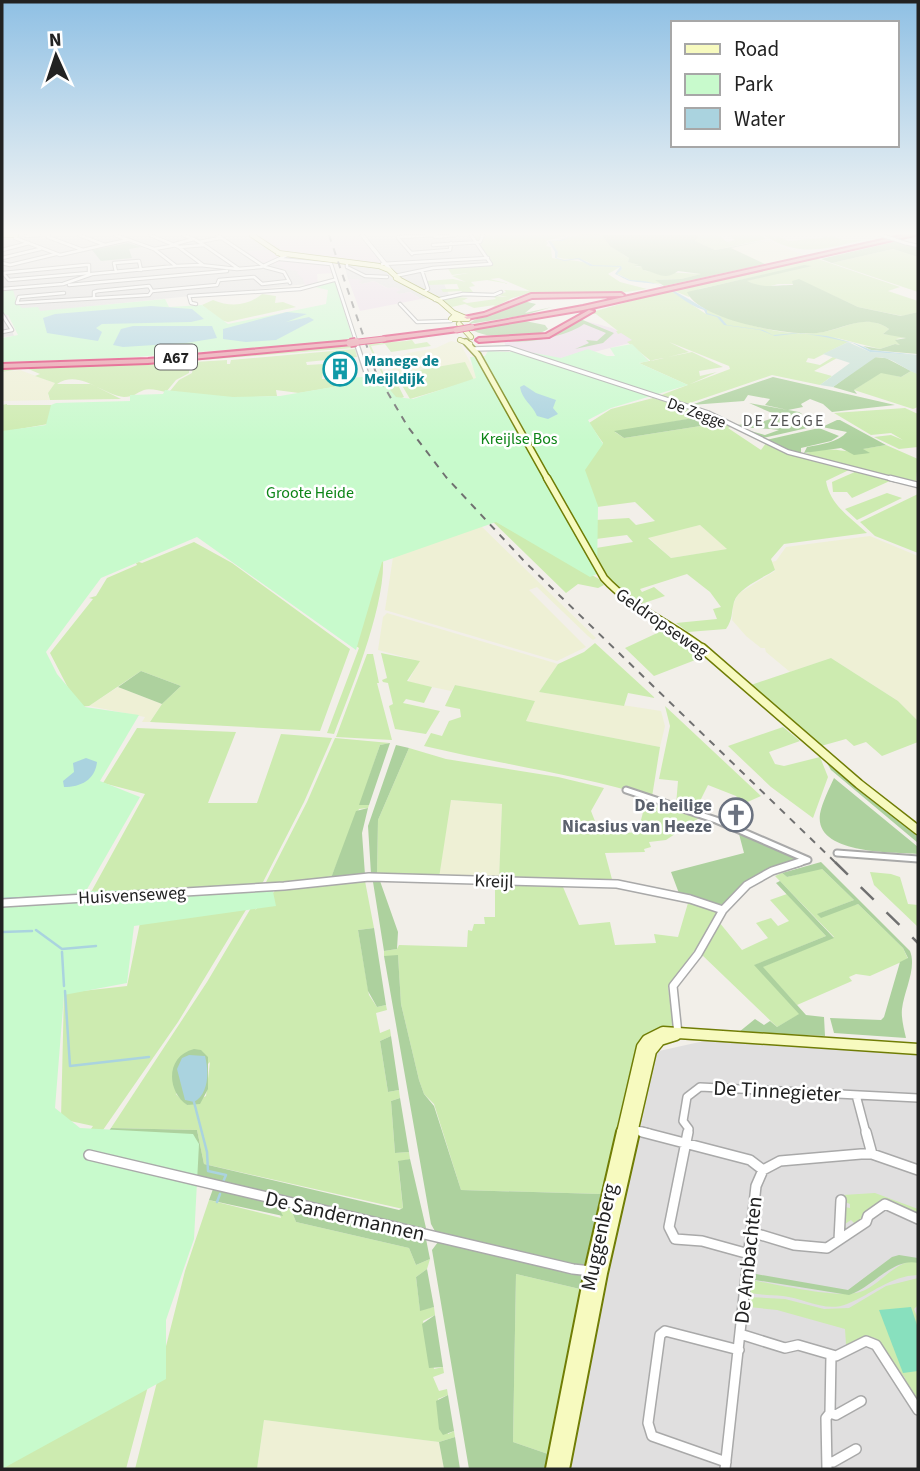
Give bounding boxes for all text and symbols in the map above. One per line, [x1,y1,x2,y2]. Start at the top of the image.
north arrow [21,21,91,91]
legend [671,21,899,147]
text: N [48,27,62,54]
text: Road [734,34,779,64]
text: Park [734,69,774,99]
text: Water [734,104,786,134]
road number: A67 [155,344,197,370]
building icon: Manege de Meijldijk [321,350,359,388]
place label: Manege de Meijldijk [364,350,439,390]
street label: De Zegge [664,392,729,434]
district label: DE ZEGGE [743,410,825,432]
park label: Kreijlse Bos [480,428,558,450]
park label: Groote Heide [266,482,354,504]
street label: Geldropseweg [610,582,713,665]
place label: De heilige Nicasius van Heeze [562,793,712,839]
church icon: De heilige Nicasius van Heeze [717,796,755,834]
street label: Kreijl [474,868,514,895]
street label: Huisvenseweg [78,880,187,911]
street label: De Tinnegieter [712,1073,842,1109]
street label: Muggenberg [573,1180,625,1294]
street label: De Sandermannen [262,1183,428,1249]
street label: De Ambachten [726,1195,770,1325]

